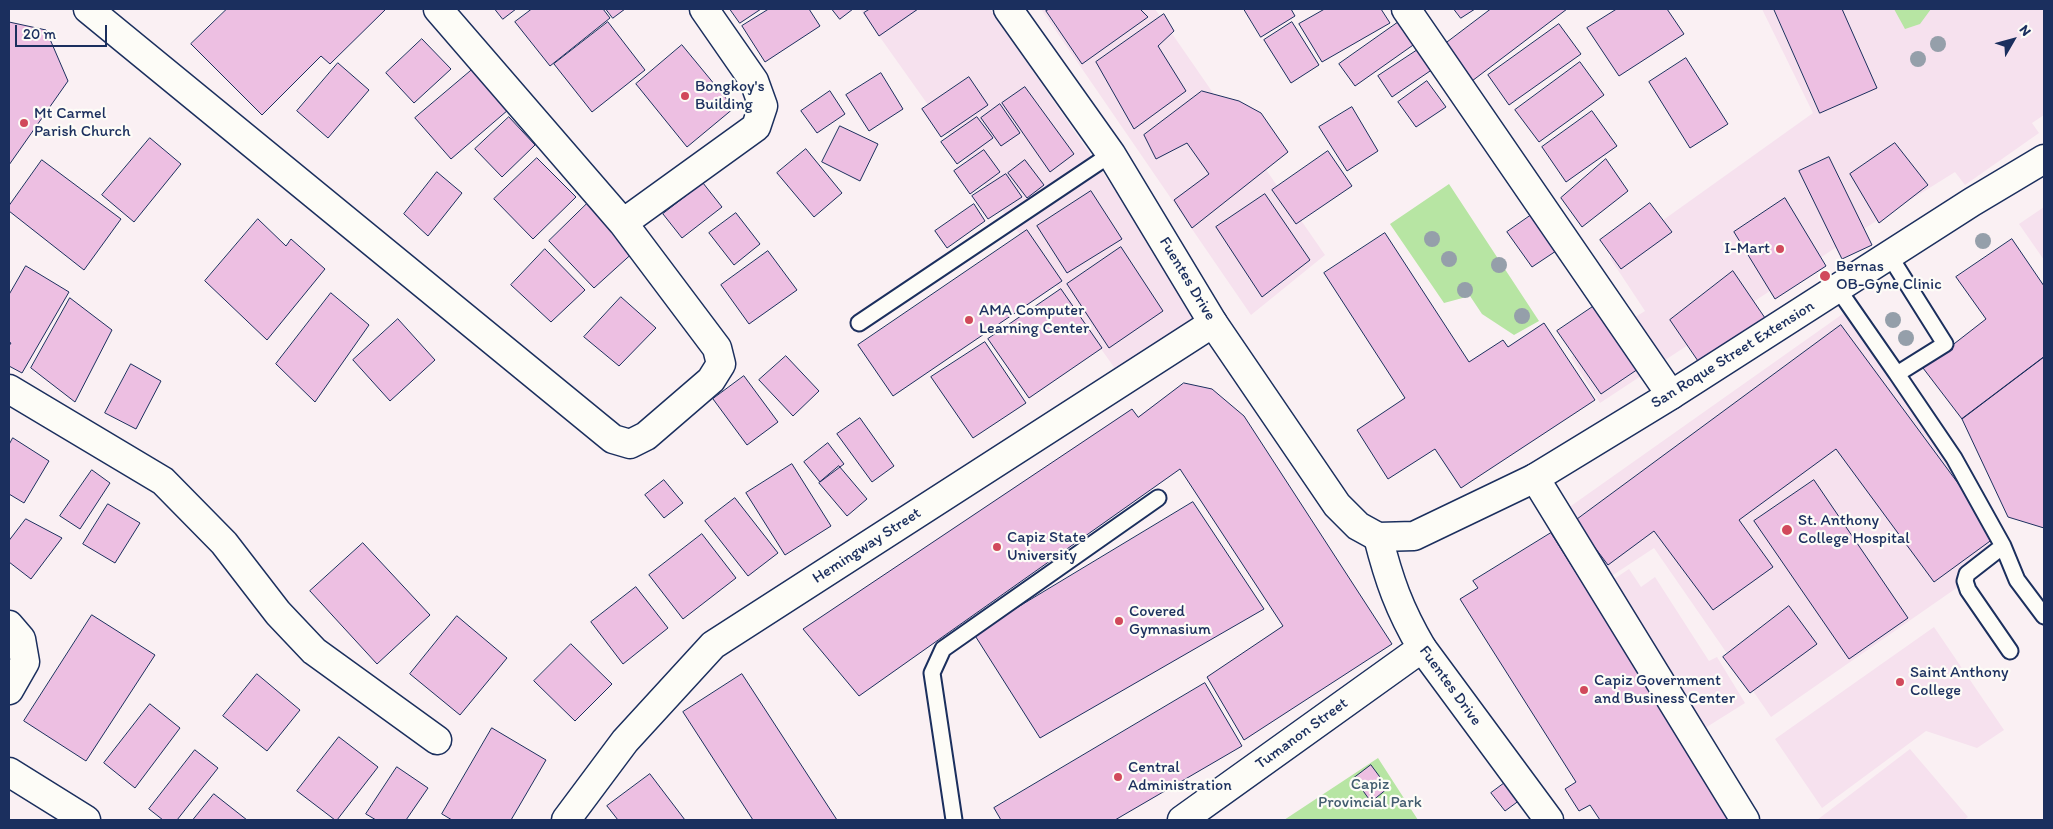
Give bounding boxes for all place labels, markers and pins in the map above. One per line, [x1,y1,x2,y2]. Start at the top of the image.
place label: Bongkoy's Building [695,77,765,115]
marker: Bongkoy's Building [679,90,691,102]
place label: Mt Carmel Parish Church [34,104,131,142]
marker: Mt Carmel Parish Church [18,117,30,129]
place label: I-Mart [1724,239,1770,259]
marker: I-Mart [1774,243,1786,255]
place label: Bernas OB-Gyne Clinic [1836,257,1942,295]
marker: Bernas OB-Gyne Clinic [1818,269,1832,283]
place label: AMA Computer Learning Center [979,301,1089,339]
marker: AMA Computer Learning Center [963,314,975,326]
place label: St. Anthony College Hospital [1798,511,1910,549]
marker: St. Anthony College Hospital [1780,523,1794,537]
place label: Capiz State University [1007,528,1086,566]
marker: Capiz State University [991,541,1003,553]
place label: Covered Gymnasium [1129,602,1211,640]
marker: Covered Gymnasium [1113,615,1125,627]
place label: Saint Anthony College [1910,663,2009,701]
place label: Capiz Government and Business Center [1594,671,1735,709]
marker: Saint Anthony College [1894,676,1906,688]
marker: Capiz Government and Business Center [1578,684,1590,696]
place label: Central Administration [1128,758,1232,796]
marker: Central Administration [1112,771,1124,783]

